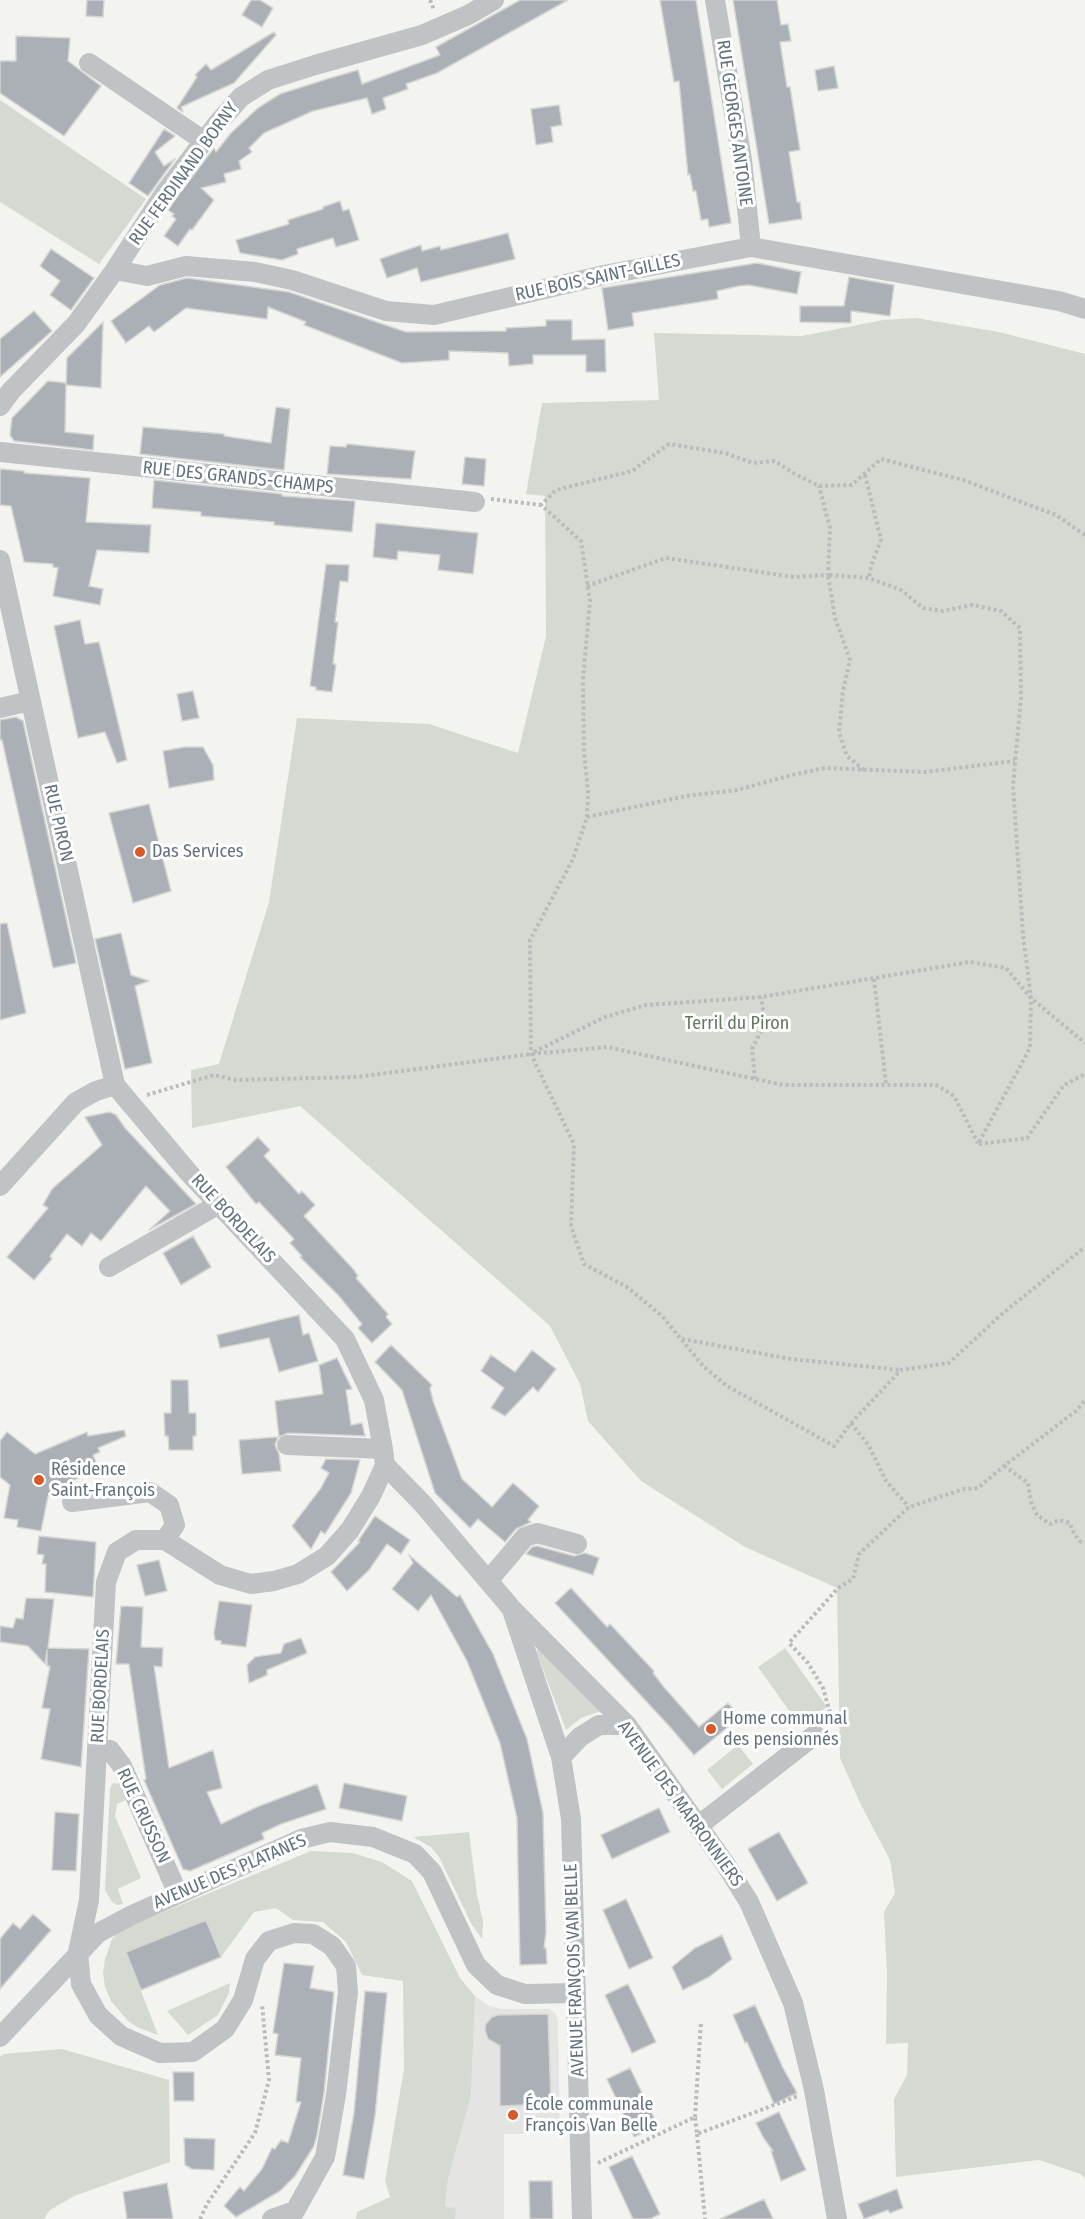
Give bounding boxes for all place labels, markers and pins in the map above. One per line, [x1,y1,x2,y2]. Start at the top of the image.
place label: Das Services [152,841,243,863]
marker: Das Services [133,845,147,859]
place label: Résidence Saint-François [51,1459,155,1502]
marker: Résidence Saint-François [32,1473,46,1487]
place label: Home communal des pensionnés [723,1708,847,1750]
marker: Home communal des pensionnés [704,1722,718,1736]
place label: École communale François Van Belle [525,2094,658,2136]
marker: École communale François Van Belle [506,2108,520,2122]

